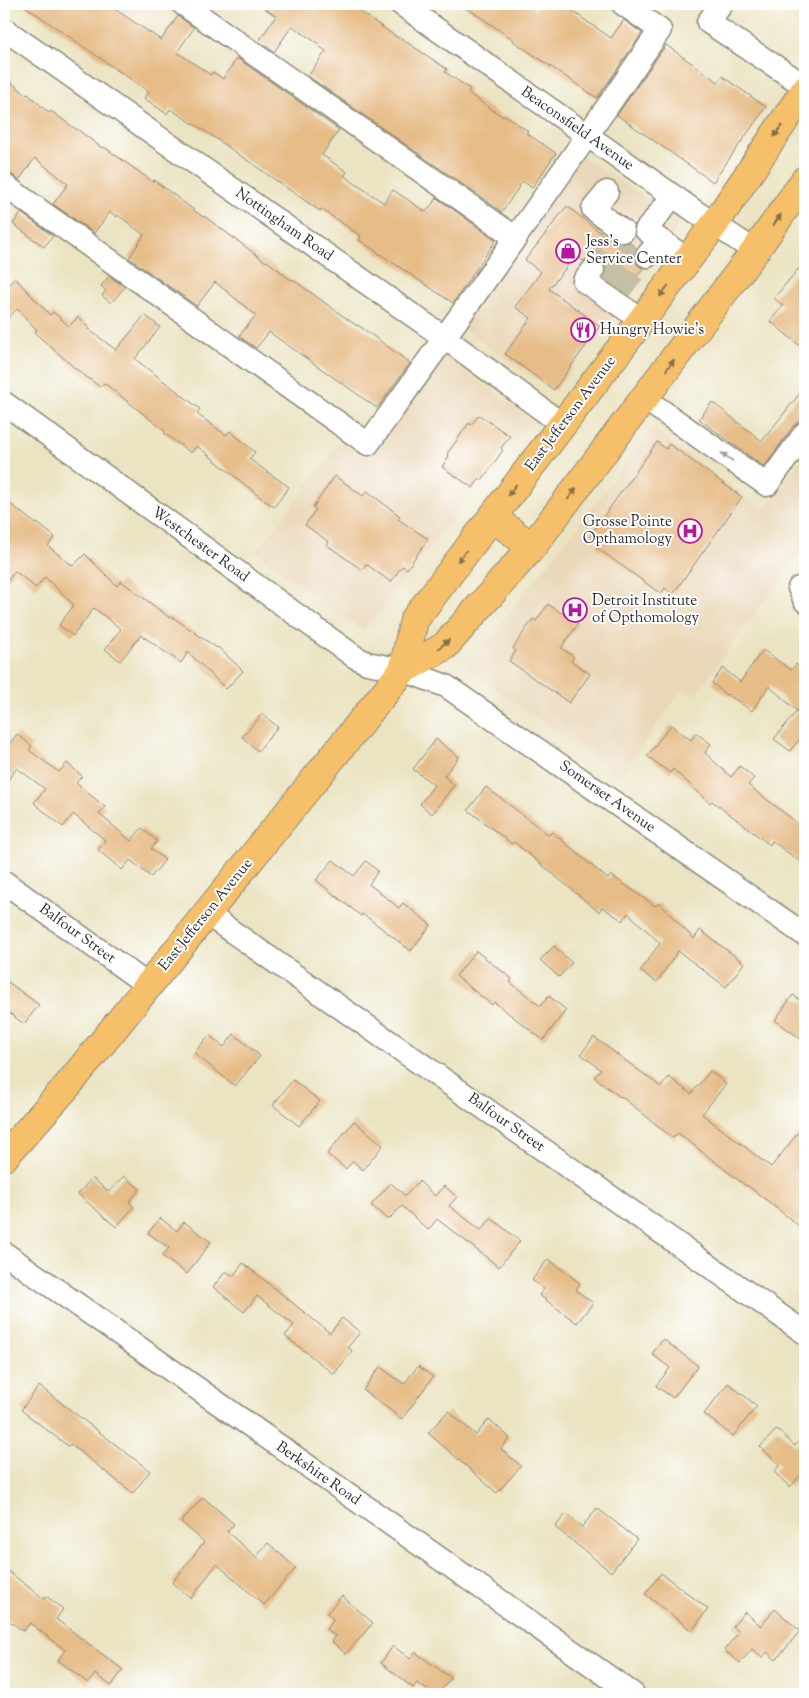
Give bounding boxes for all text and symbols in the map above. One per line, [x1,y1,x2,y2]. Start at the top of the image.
street label: Beaconsfield Avenue [516,82,638,176]
one-way arrow [773,124,783,138]
street label: Nottingham Road [231,183,338,267]
one-way arrow [772,213,782,227]
place label: Jess's Service Center [585,232,682,270]
shop icon: Jess's Service Center [555,238,581,264]
one-way arrow [658,285,669,298]
restaurant icon: Hungry Howie's [570,317,596,343]
place label: Hungry Howie's [600,320,704,341]
street label: East Jefferson Avenue [521,352,621,476]
one-way arrow [665,358,675,372]
one-way arrow [721,452,734,462]
one-way arrow [507,484,518,497]
one-way arrow [567,487,577,501]
street label: Westchester Road [147,502,254,588]
place label: Grosse Pointe Opthamology [583,512,673,550]
hospital icon: Grosse Pointe Opthamology [677,518,703,544]
one-way arrow [457,549,468,562]
place label: Detroit Institute of Opthomology [592,591,700,629]
hospital icon: Detroit Institute of Opthomology [562,597,588,623]
one-way arrow [438,639,451,650]
street label: Somerset Avenue [555,756,659,838]
street label: East Jefferson Avenue [154,854,258,976]
street label: Balfour Street [34,899,120,969]
street label: Balfour Street [463,1089,549,1157]
street label: Berkshire Road [272,1437,365,1511]

